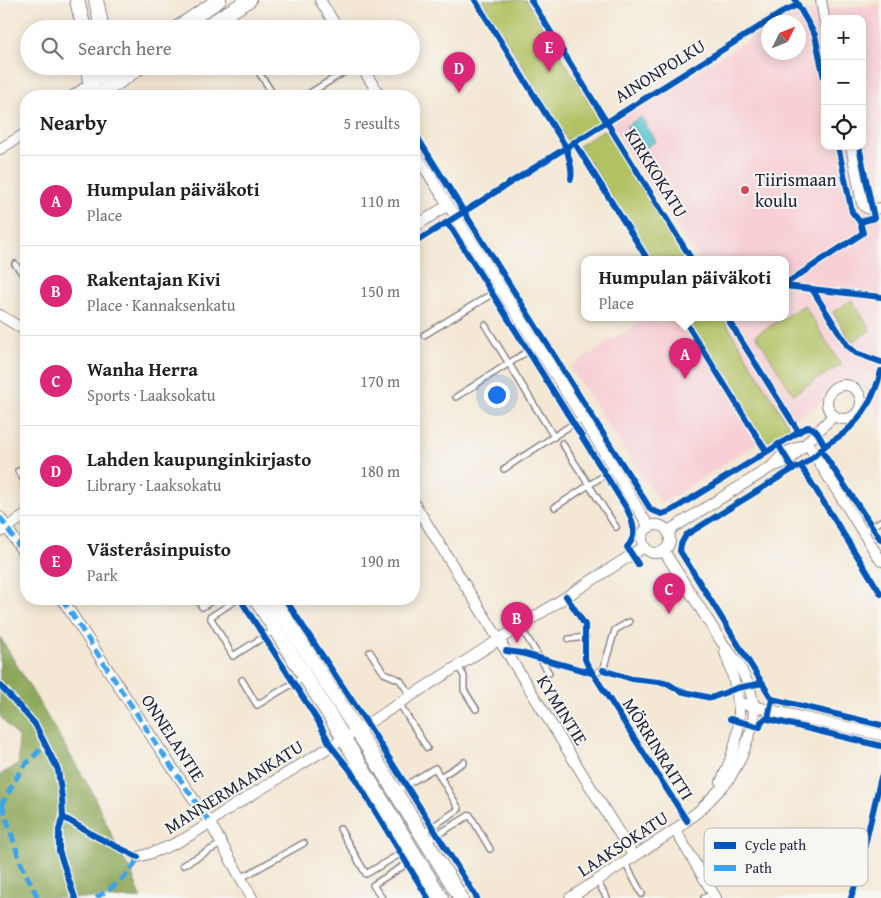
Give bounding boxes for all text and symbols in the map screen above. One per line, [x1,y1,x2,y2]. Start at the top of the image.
north arrow [761,15,806,60]
map controls [821,15,866,150]
button: + [821,15,866,60]
search box [20,20,420,75]
pin: E [533,31,565,72]
street label: AINONPOLKU [609,32,711,109]
icon: search [38,34,66,62]
text: Search here [78,34,172,62]
pin: D [443,52,475,93]
button: − [821,60,866,105]
button: locate [821,105,866,150]
text: Nearby [40,107,107,138]
text: 5 results [343,111,400,135]
street label: KIRKKOKATU [618,123,695,223]
place label: Tiirismaan koulu [755,166,837,214]
text: Humpulan päiväkoti [87,175,260,203]
marker: Tiirismaan koulu [739,184,751,196]
text: A [51,189,61,213]
text: 110 m [360,189,400,213]
text: Place [87,203,122,227]
popup [581,256,789,321]
text: Humpulan päiväkoti [599,263,771,291]
text: Rakentajan Kivi [87,265,221,293]
text: B [51,279,61,303]
text: 150 m [360,279,400,303]
text: Place [599,291,634,315]
text: Place · Kannaksenkatu [87,293,235,317]
pin: A [669,338,701,379]
text: Wanha Herra [87,355,198,383]
text: C [51,369,61,393]
text: 170 m [360,369,400,393]
your location [484,382,510,408]
text: Sports · Laaksokatu [87,383,215,407]
text: Lahden kaupunginkirjasto [87,445,311,473]
text: D [51,459,61,483]
text: 180 m [360,459,400,483]
text: Library · Laaksokatu [87,473,221,497]
text: Västeråsinpuisto [87,535,231,563]
text: E [52,549,60,573]
text: 190 m [360,549,400,573]
text: Park [87,563,118,587]
pin: C [653,573,685,614]
pin: B [501,602,533,643]
street label: KYMINTIE [530,669,595,750]
street label: ONNELANTIE [135,689,212,787]
street label: MÖRRINRAITTI [616,692,701,805]
street label: MANNERMAANKATU [159,733,309,840]
street label: LAAKSOKATU [572,804,674,883]
legend [704,828,868,886]
text: Cycle path [745,835,806,855]
text: Path [745,858,772,878]

